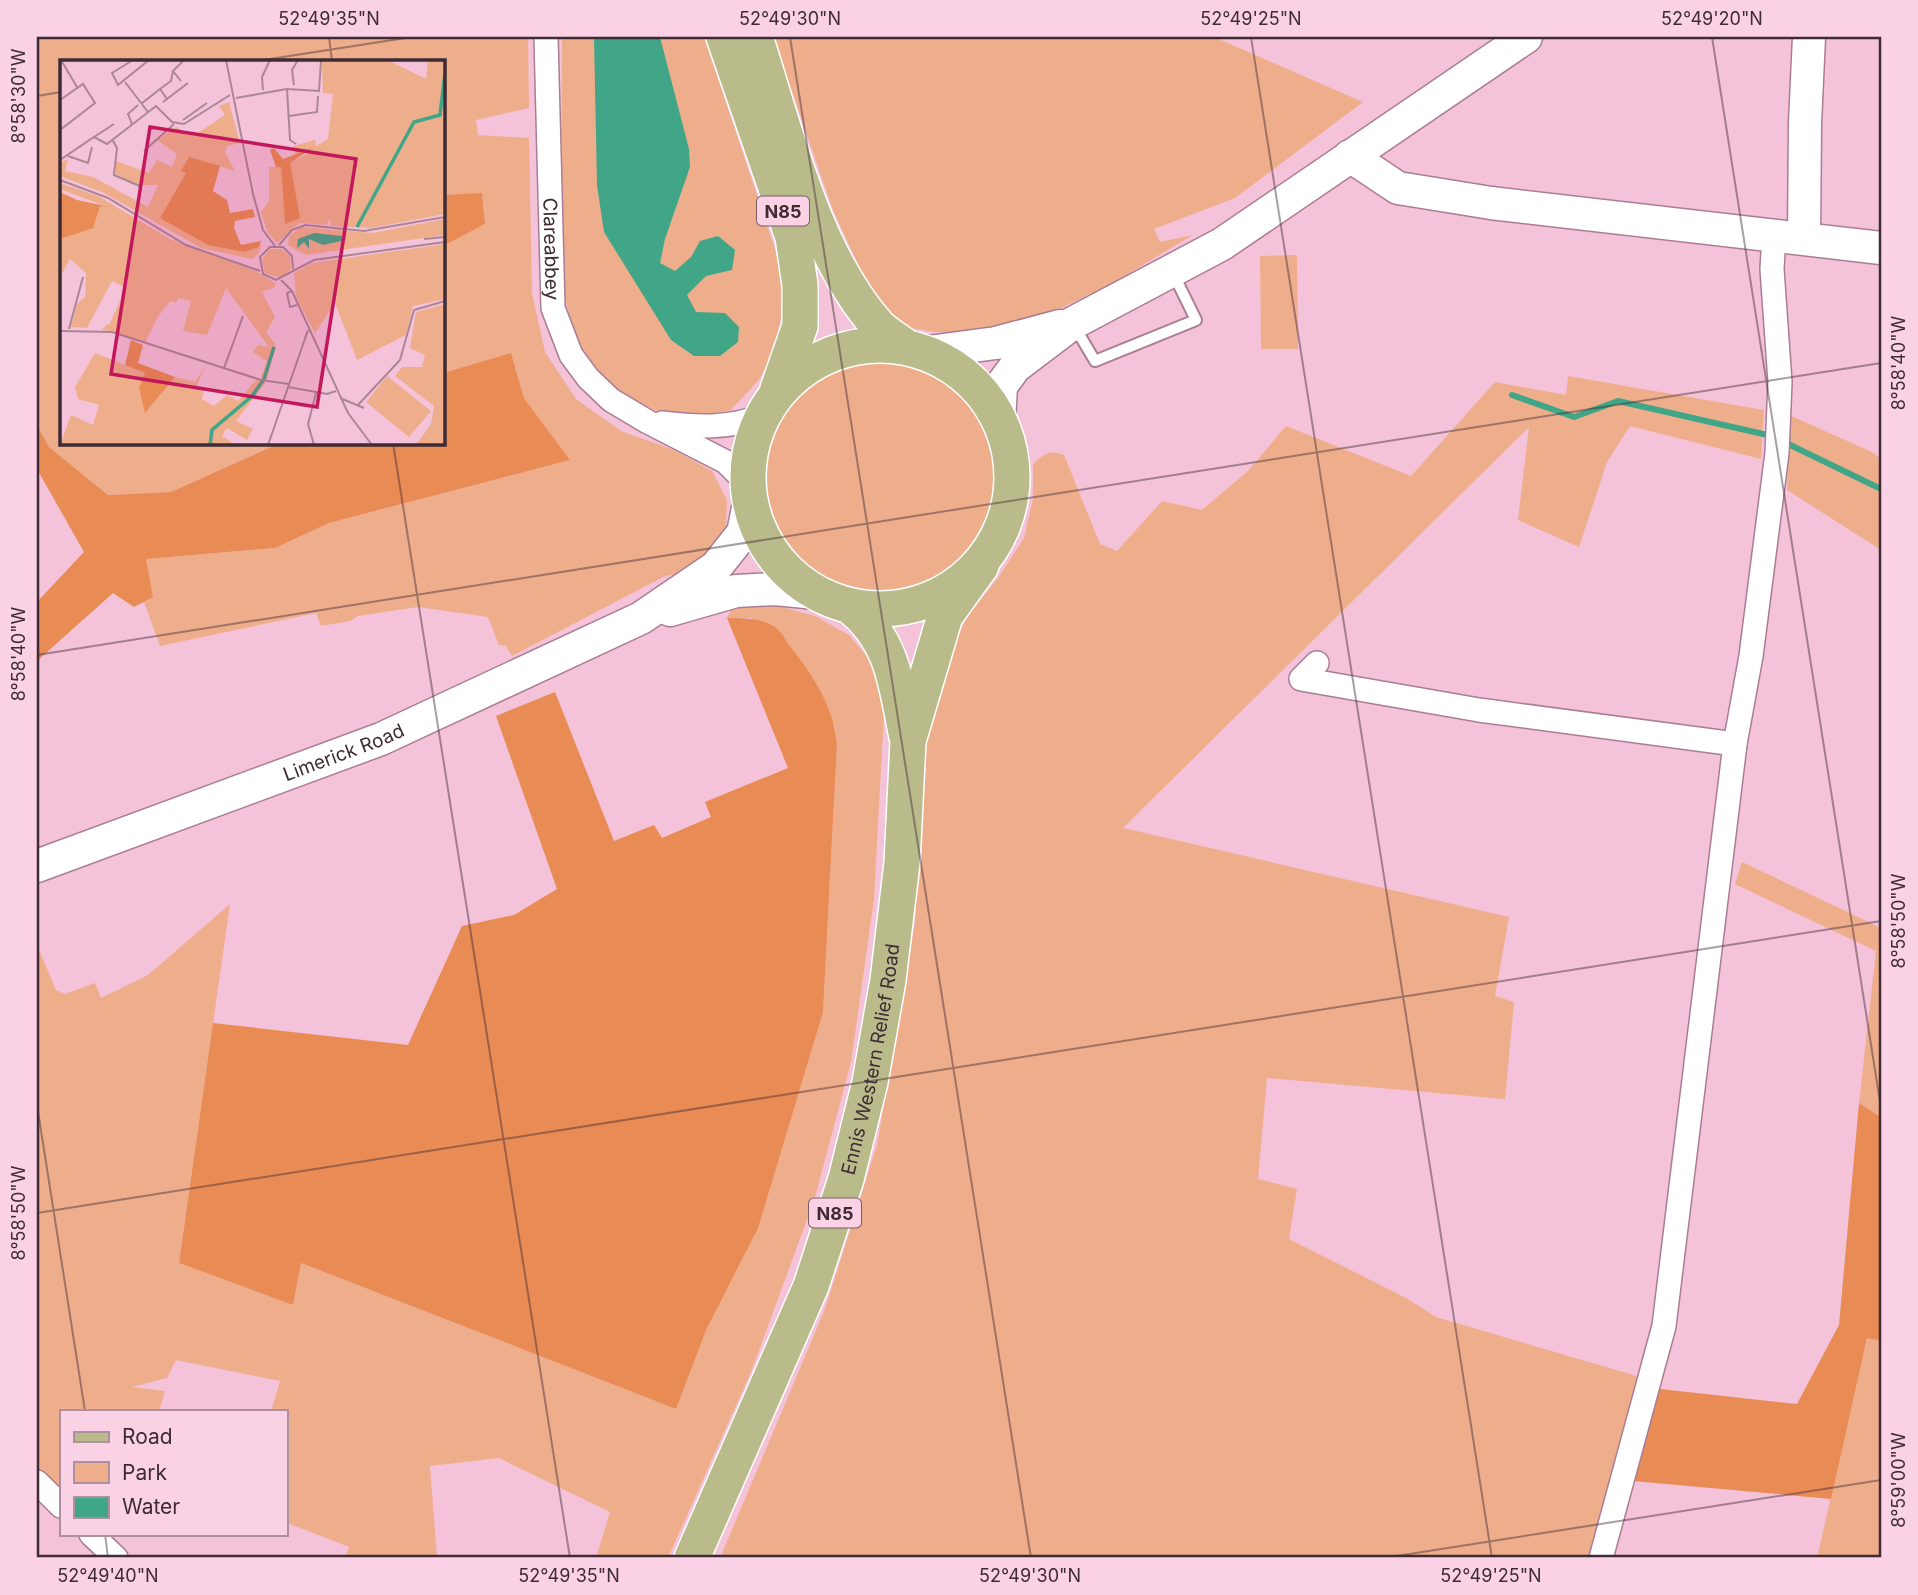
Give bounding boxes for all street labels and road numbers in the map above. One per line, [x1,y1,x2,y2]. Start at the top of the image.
road number: N85 [757,196,809,226]
street label: Clareabbey [539,197,564,301]
street label: Limerick Road [280,718,408,786]
street label: Ennis Western Relief Road [836,942,904,1177]
road number: N85 [809,1198,861,1228]

